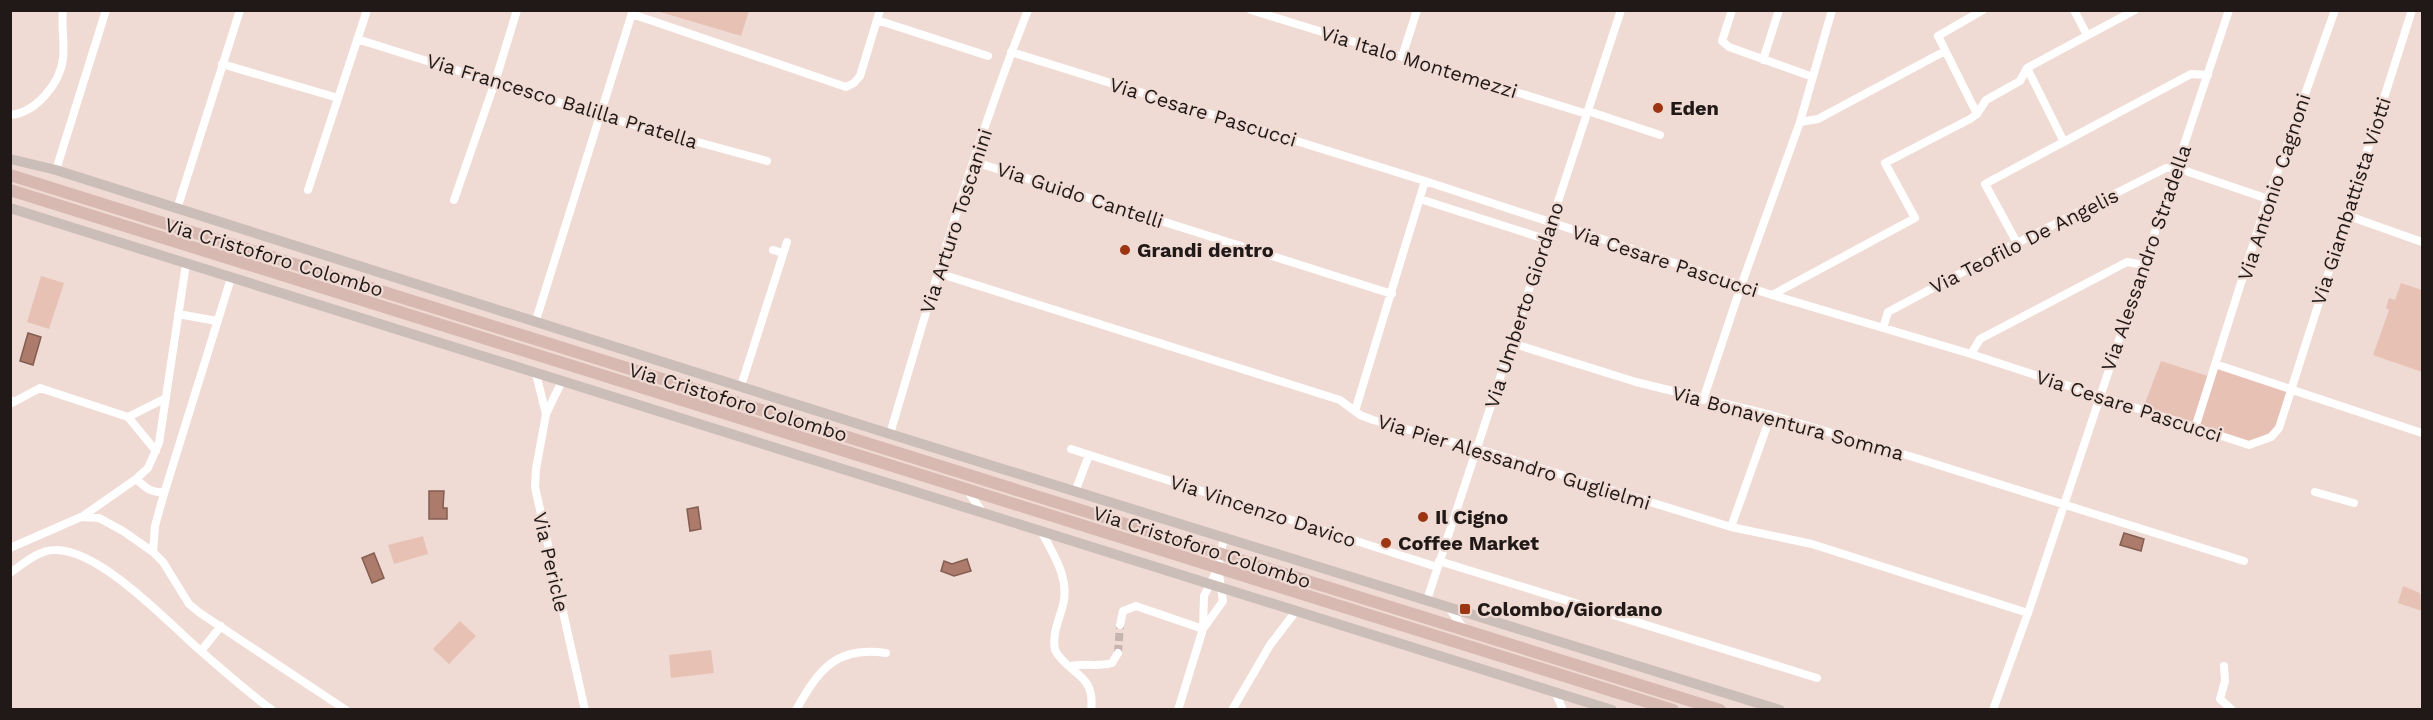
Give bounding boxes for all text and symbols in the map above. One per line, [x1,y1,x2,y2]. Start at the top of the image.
street label: Via Italo Montemezzi [1318,21,1520,103]
street label: Via Francesco Balilla Pratella [423,48,701,154]
street label: Via Cesare Pascucci [1106,72,1300,152]
street label: Via Antonio Cagnoni [2232,90,2316,284]
street label: Via Giambattista Viotti [2306,94,2396,308]
place label: Eden [1670,96,1719,120]
marker: Eden [1651,101,1665,115]
street label: Via Arturo Toscanini [915,125,997,317]
street label: Via Alessandro Stradella [2096,142,2196,374]
street label: Via Guido Cantelli [993,157,1167,233]
street label: Via Teofilo De Angelis [1926,183,2122,299]
street label: Via Umberto Giordano [1479,199,1569,411]
street label: Via Cristoforo Colombo [162,212,386,302]
street label: Via Cesare Pascucci [1569,220,1761,302]
place label: Grandi dentro [1137,238,1274,262]
marker: Grandi dentro [1118,243,1132,257]
street label: Via Cristoforo Colombo [626,357,850,447]
street label: Via Cesare Pascucci [2033,365,2225,447]
street label: Via Bonaventura Somma [1669,380,1907,466]
street label: Via Pier Alessandro Guglielmi [1374,409,1654,515]
street label: Via Vincenzo Davico [1167,469,1359,553]
street label: Via Cristoforo Colombo [1090,500,1314,594]
place label: Il Cigno [1435,505,1508,529]
street label: Via Pericle [528,510,574,614]
marker: Il Cigno [1416,510,1430,524]
place label: Coffee Market [1398,531,1539,555]
marker: Coffee Market [1379,536,1393,550]
place label: Colombo/Giordano [1477,597,1662,621]
marker: Colombo/Giordano [1458,602,1472,616]

